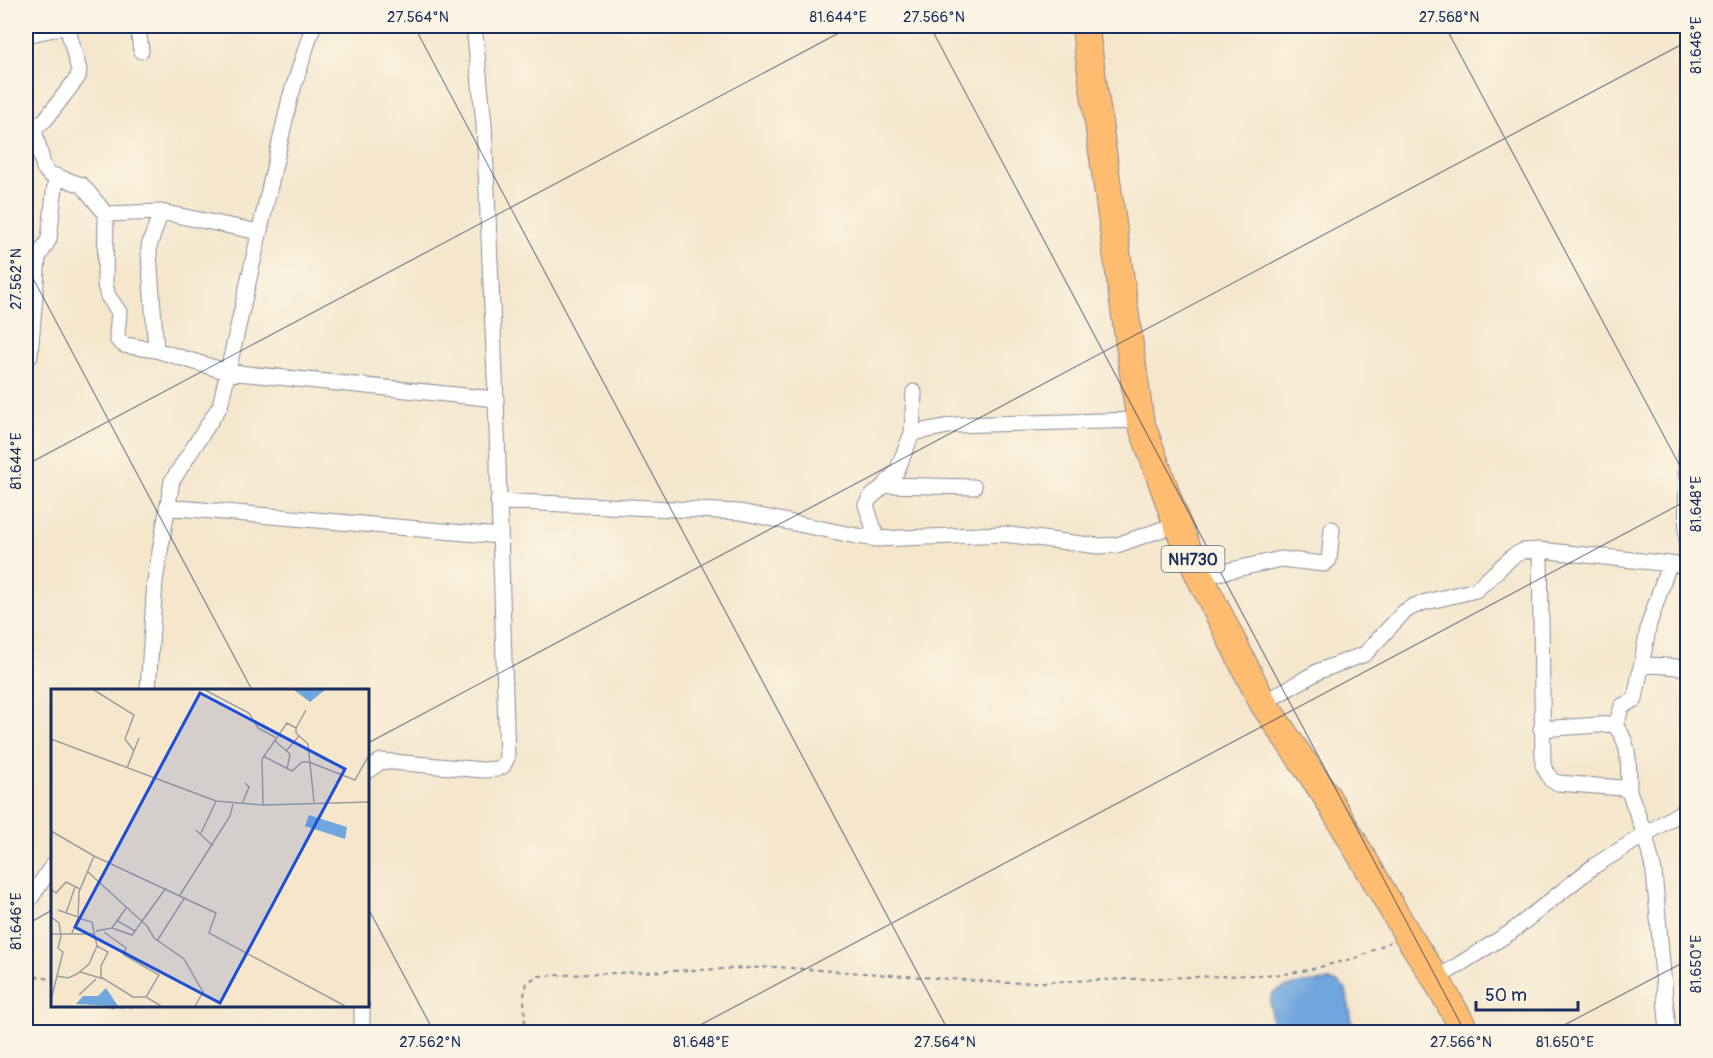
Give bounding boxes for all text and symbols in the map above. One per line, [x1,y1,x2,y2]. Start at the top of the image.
text: 27.564°N [387,8,449,27]
text: 81.644°E [809,8,867,27]
text: 27.566°N [903,8,965,27]
text: 27.568°N [1419,8,1479,27]
text: 81.646°E [1687,16,1706,74]
text: 27.562°N [7,248,26,310]
text: 81.644°E [7,432,26,490]
text: 81.648°E [1687,476,1706,532]
road number: NH730 [1162,546,1224,572]
inset map [51,689,369,1007]
text: 81.646°E [7,892,26,950]
text: 81.650°E [1687,935,1706,993]
scale bar [1476,974,1578,1012]
text: 50 m [1485,984,1527,1007]
text: 27.562°N [399,1033,461,1052]
text: 81.648°E [673,1033,729,1052]
text: 27.564°N [914,1033,976,1052]
text: 27.566°N [1430,1033,1492,1052]
text: 81.650°E [1536,1033,1594,1052]

